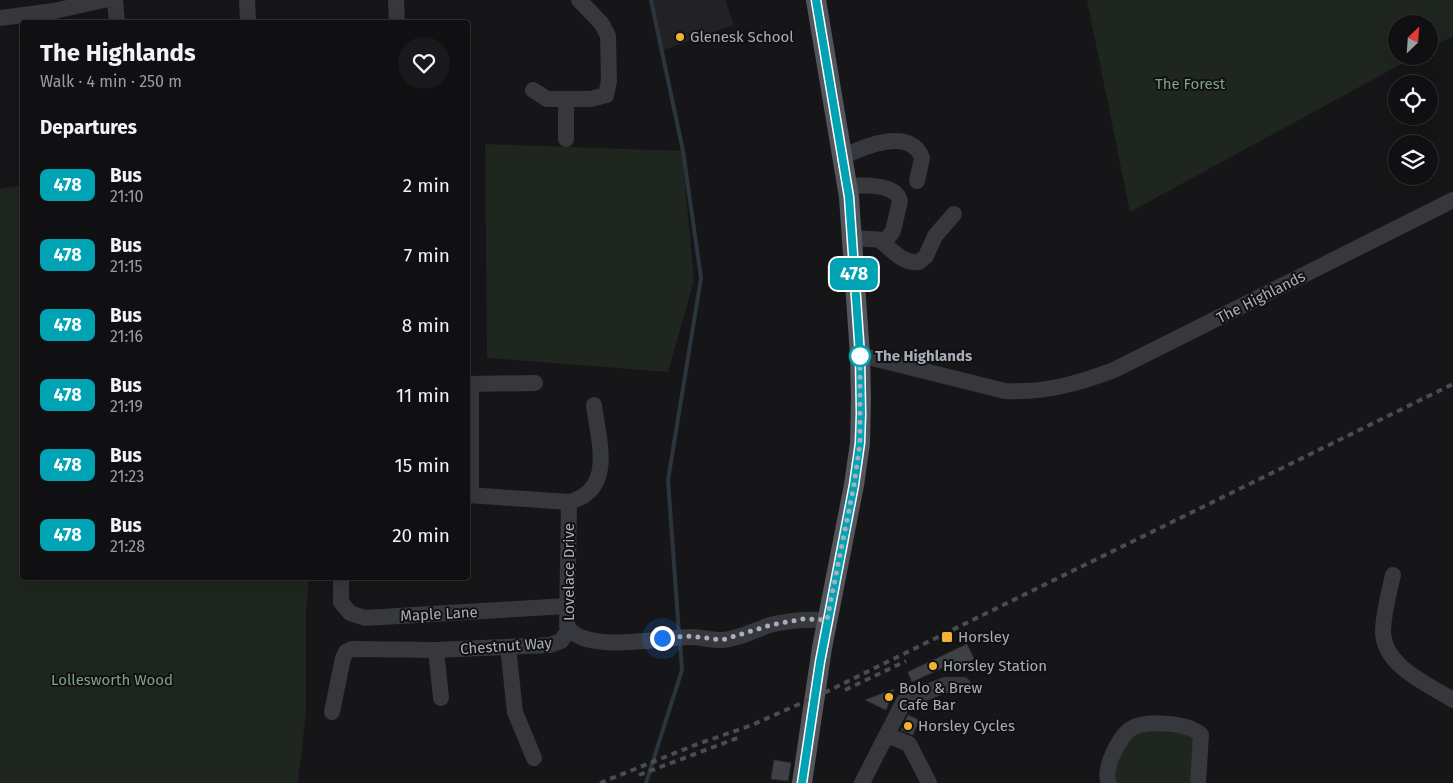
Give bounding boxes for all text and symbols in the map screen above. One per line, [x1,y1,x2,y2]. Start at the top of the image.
north arrow [1388,15,1438,65]
map controls [1388,15,1438,185]
place label: Glenesk School [690,28,794,46]
marker: Glenesk School [674,31,686,43]
button: heart [398,37,450,89]
text: The Highlands [40,39,196,67]
text: Walk · 4 min · 250 m [40,72,182,91]
park label: The Forest [1155,75,1226,93]
button: locate [1388,75,1438,125]
text: Departures [40,116,137,139]
button: layers [1388,135,1438,185]
text: Bus [110,164,142,187]
text: 478 [53,174,82,196]
text: 2 min [403,174,450,197]
text: 21:10 [110,187,144,206]
text: Bus [110,234,142,257]
text: 478 [53,244,82,266]
text: 7 min [404,244,450,267]
text: 21:15 [110,257,143,276]
line badge: 478 [825,258,883,290]
text: 478 [840,263,868,285]
street label: The Highlands [1214,267,1308,327]
text: Bus [110,304,142,327]
text: 478 [53,314,82,336]
text: 8 min [402,314,450,337]
text: 21:16 [110,327,143,346]
marker: The Highlands [849,345,871,367]
place label: The Highlands [875,347,972,365]
text: Bus [110,374,142,397]
text: 478 [53,384,82,406]
text: 11 min [396,384,450,407]
text: 21:19 [110,397,143,416]
text: Bus [110,444,142,467]
text: 478 [53,454,82,476]
text: 15 min [394,454,450,477]
text: 21:23 [110,467,144,486]
text: Bus [110,514,142,537]
street label: Lovelace Drive [560,523,578,621]
text: 478 [53,524,82,546]
text: 20 min [392,524,450,547]
text: 21:28 [110,537,145,556]
street label: Maple Lane [400,603,478,625]
your location [650,626,675,651]
place label: Horsley [958,628,1010,646]
marker: Horsley [940,630,954,644]
street label: Chestnut Way [460,634,553,658]
place label: Horsley Station [943,657,1047,675]
marker: Horsley Station [927,660,939,672]
park label: Lollesworth Wood [51,671,173,689]
place label: Bolo & Brew Cafe Bar [899,679,982,714]
marker: Bolo & Brew Cafe Bar [883,691,895,703]
place label: Horsley Cycles [918,717,1015,735]
marker: Horsley Cycles [902,720,914,732]

